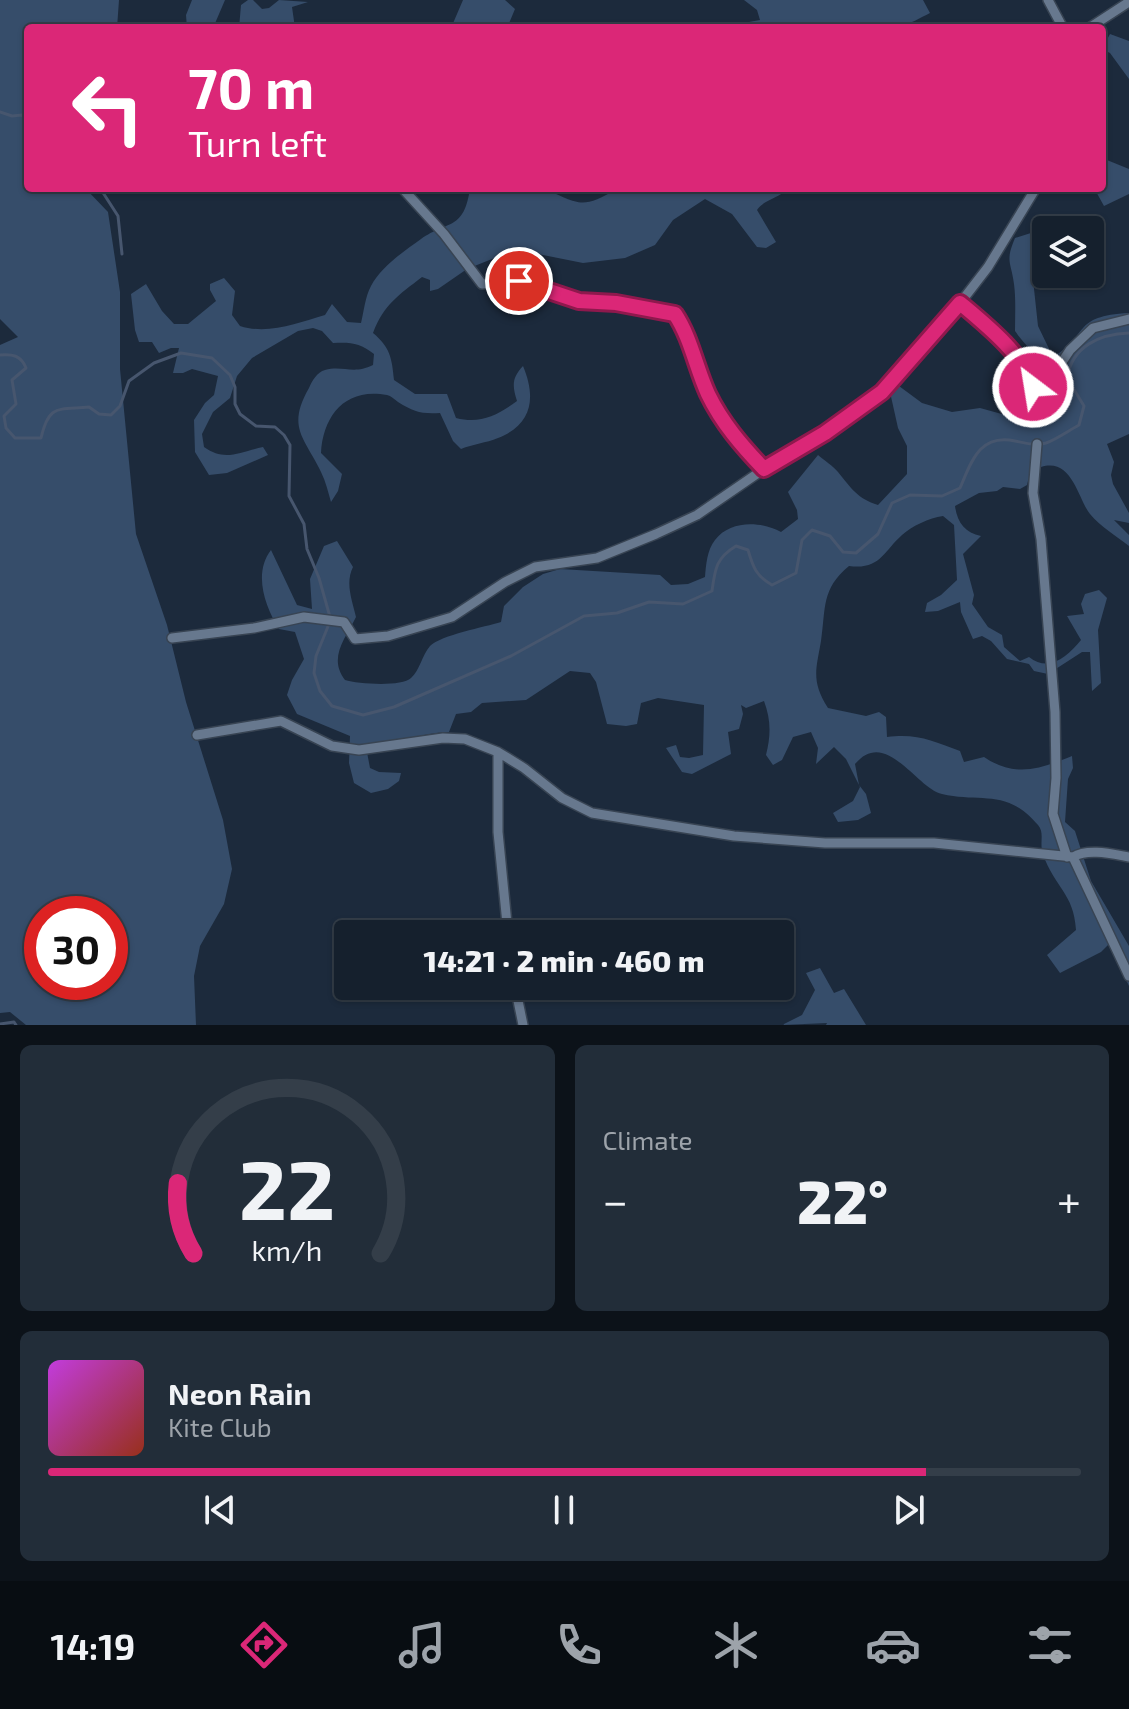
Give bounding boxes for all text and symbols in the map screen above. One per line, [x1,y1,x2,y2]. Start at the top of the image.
text: 70 m [188,53,314,120]
icon: left [56,56,160,160]
text: Turn left [188,121,327,164]
map controls [1032,216,1104,288]
button: layers [1032,216,1104,288]
pin [485,247,553,315]
icon: arrive [497,259,541,303]
position arrow [991,345,1075,429]
speed limit sign: 30 [24,896,128,1000]
text: 14:21 · 2 min · 460 m [424,942,704,978]
text: Climate [603,1124,692,1155]
text: 22 [239,1137,336,1237]
text: 22° [797,1164,888,1236]
text: − [603,1173,628,1226]
text: + [1057,1173,1081,1226]
text: km/h [252,1232,323,1267]
text: Neon Rain [168,1375,312,1411]
text: Kite Club [168,1411,272,1442]
icon: previous [198,1488,242,1532]
icon: pause [542,1488,586,1532]
icon: next [887,1488,931,1532]
icon: directions [236,1617,292,1673]
icon: music [394,1617,450,1673]
icon: phone [551,1617,607,1673]
icon: climate [708,1617,764,1673]
icon: car [865,1617,921,1673]
icon: filters [1022,1617,1078,1673]
text: 14:19 [51,1624,135,1667]

